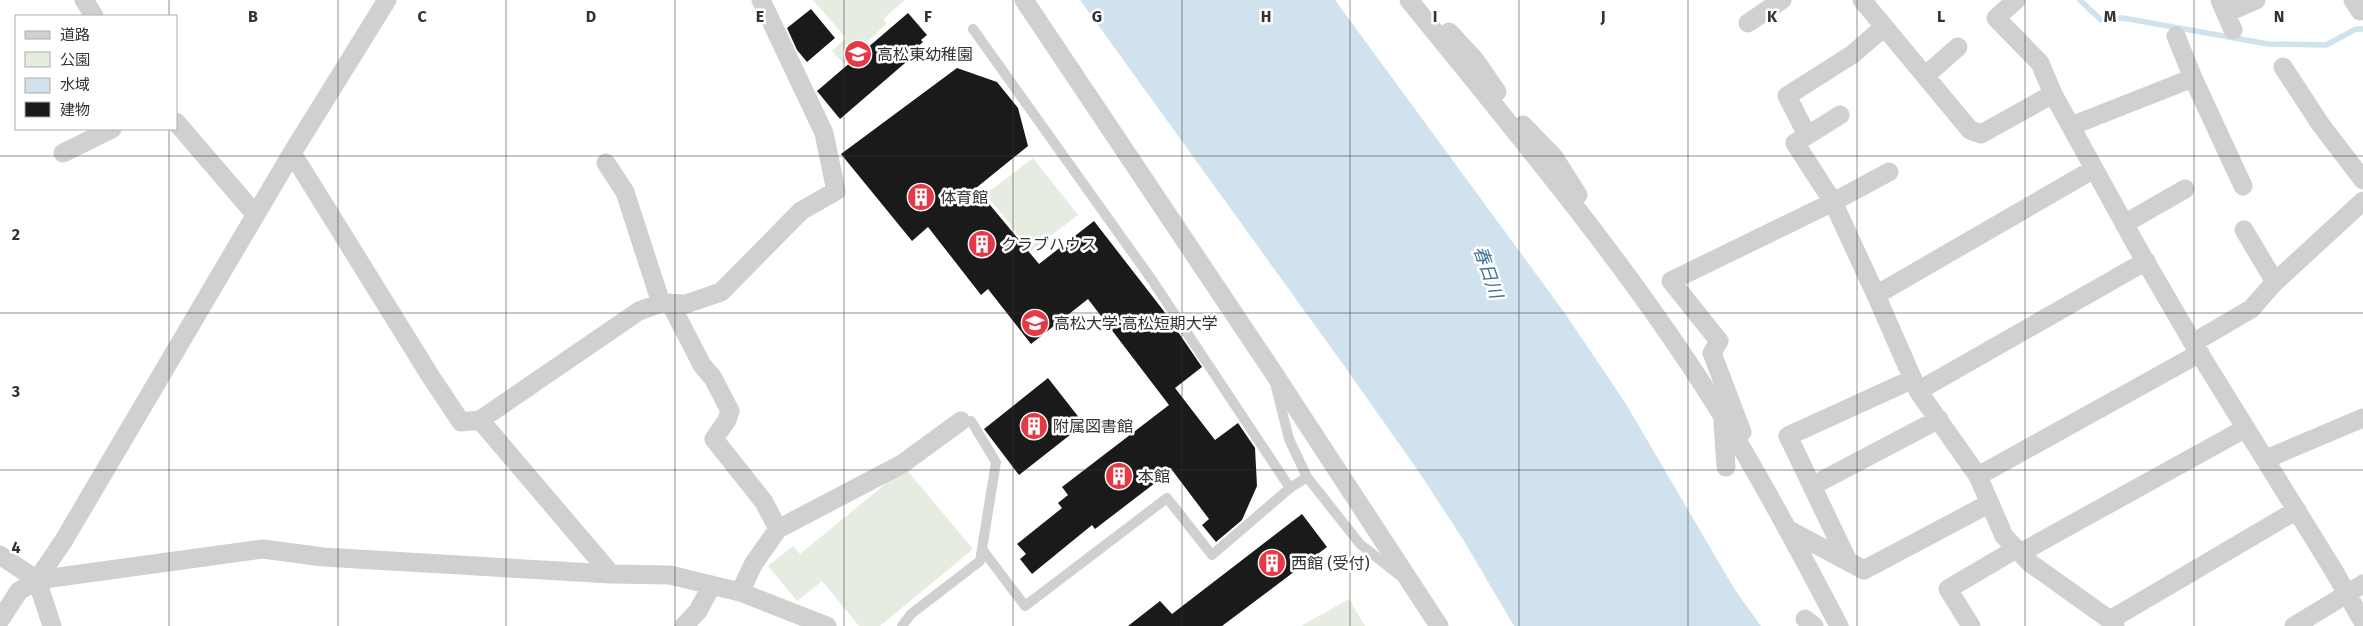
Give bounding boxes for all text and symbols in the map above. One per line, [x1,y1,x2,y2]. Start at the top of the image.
text: B [248,7,258,26]
text: C [417,7,427,26]
text: D [586,7,596,26]
text: E [756,7,764,26]
text: F [924,7,932,26]
text: G [1092,7,1102,26]
text: H [1261,7,1271,26]
text: I [1433,7,1437,26]
text: J [1599,7,1606,26]
text: K [1767,7,1778,26]
text: L [1937,7,1945,26]
text: M [2104,7,2117,26]
text: N [2274,7,2284,26]
legend [15,15,178,130]
text: 道路 [60,26,90,44]
school or university icon: 高松東幼稚園 [843,39,873,69]
place label: 高松東幼稚園 [877,45,973,64]
text: 公園 [60,51,90,69]
text: 水域 [60,76,90,94]
text: 建物 [60,101,90,119]
building icon: 体育館 [906,182,936,212]
place label: 体育館 [940,188,988,207]
text: 2 [12,225,20,244]
building icon: クラブハウス [967,229,997,259]
place label: クラブハウス [1001,235,1097,254]
water label: 春日川 [1469,243,1508,303]
school or university icon: 高松大学·高松短期大学 [1020,308,1050,338]
place label: 高松大学·高松短期大学 [1054,314,1218,333]
text: 3 [11,382,20,401]
building icon: 附属図書館 [1019,411,1049,441]
place label: 附属図書館 [1053,417,1133,436]
building icon: 本館 [1104,461,1134,491]
place label: 本館 [1138,467,1170,486]
text: 4 [11,538,21,557]
building icon: 西館 (受付) [1257,548,1287,578]
place label: 西館 (受付) [1291,554,1370,573]

